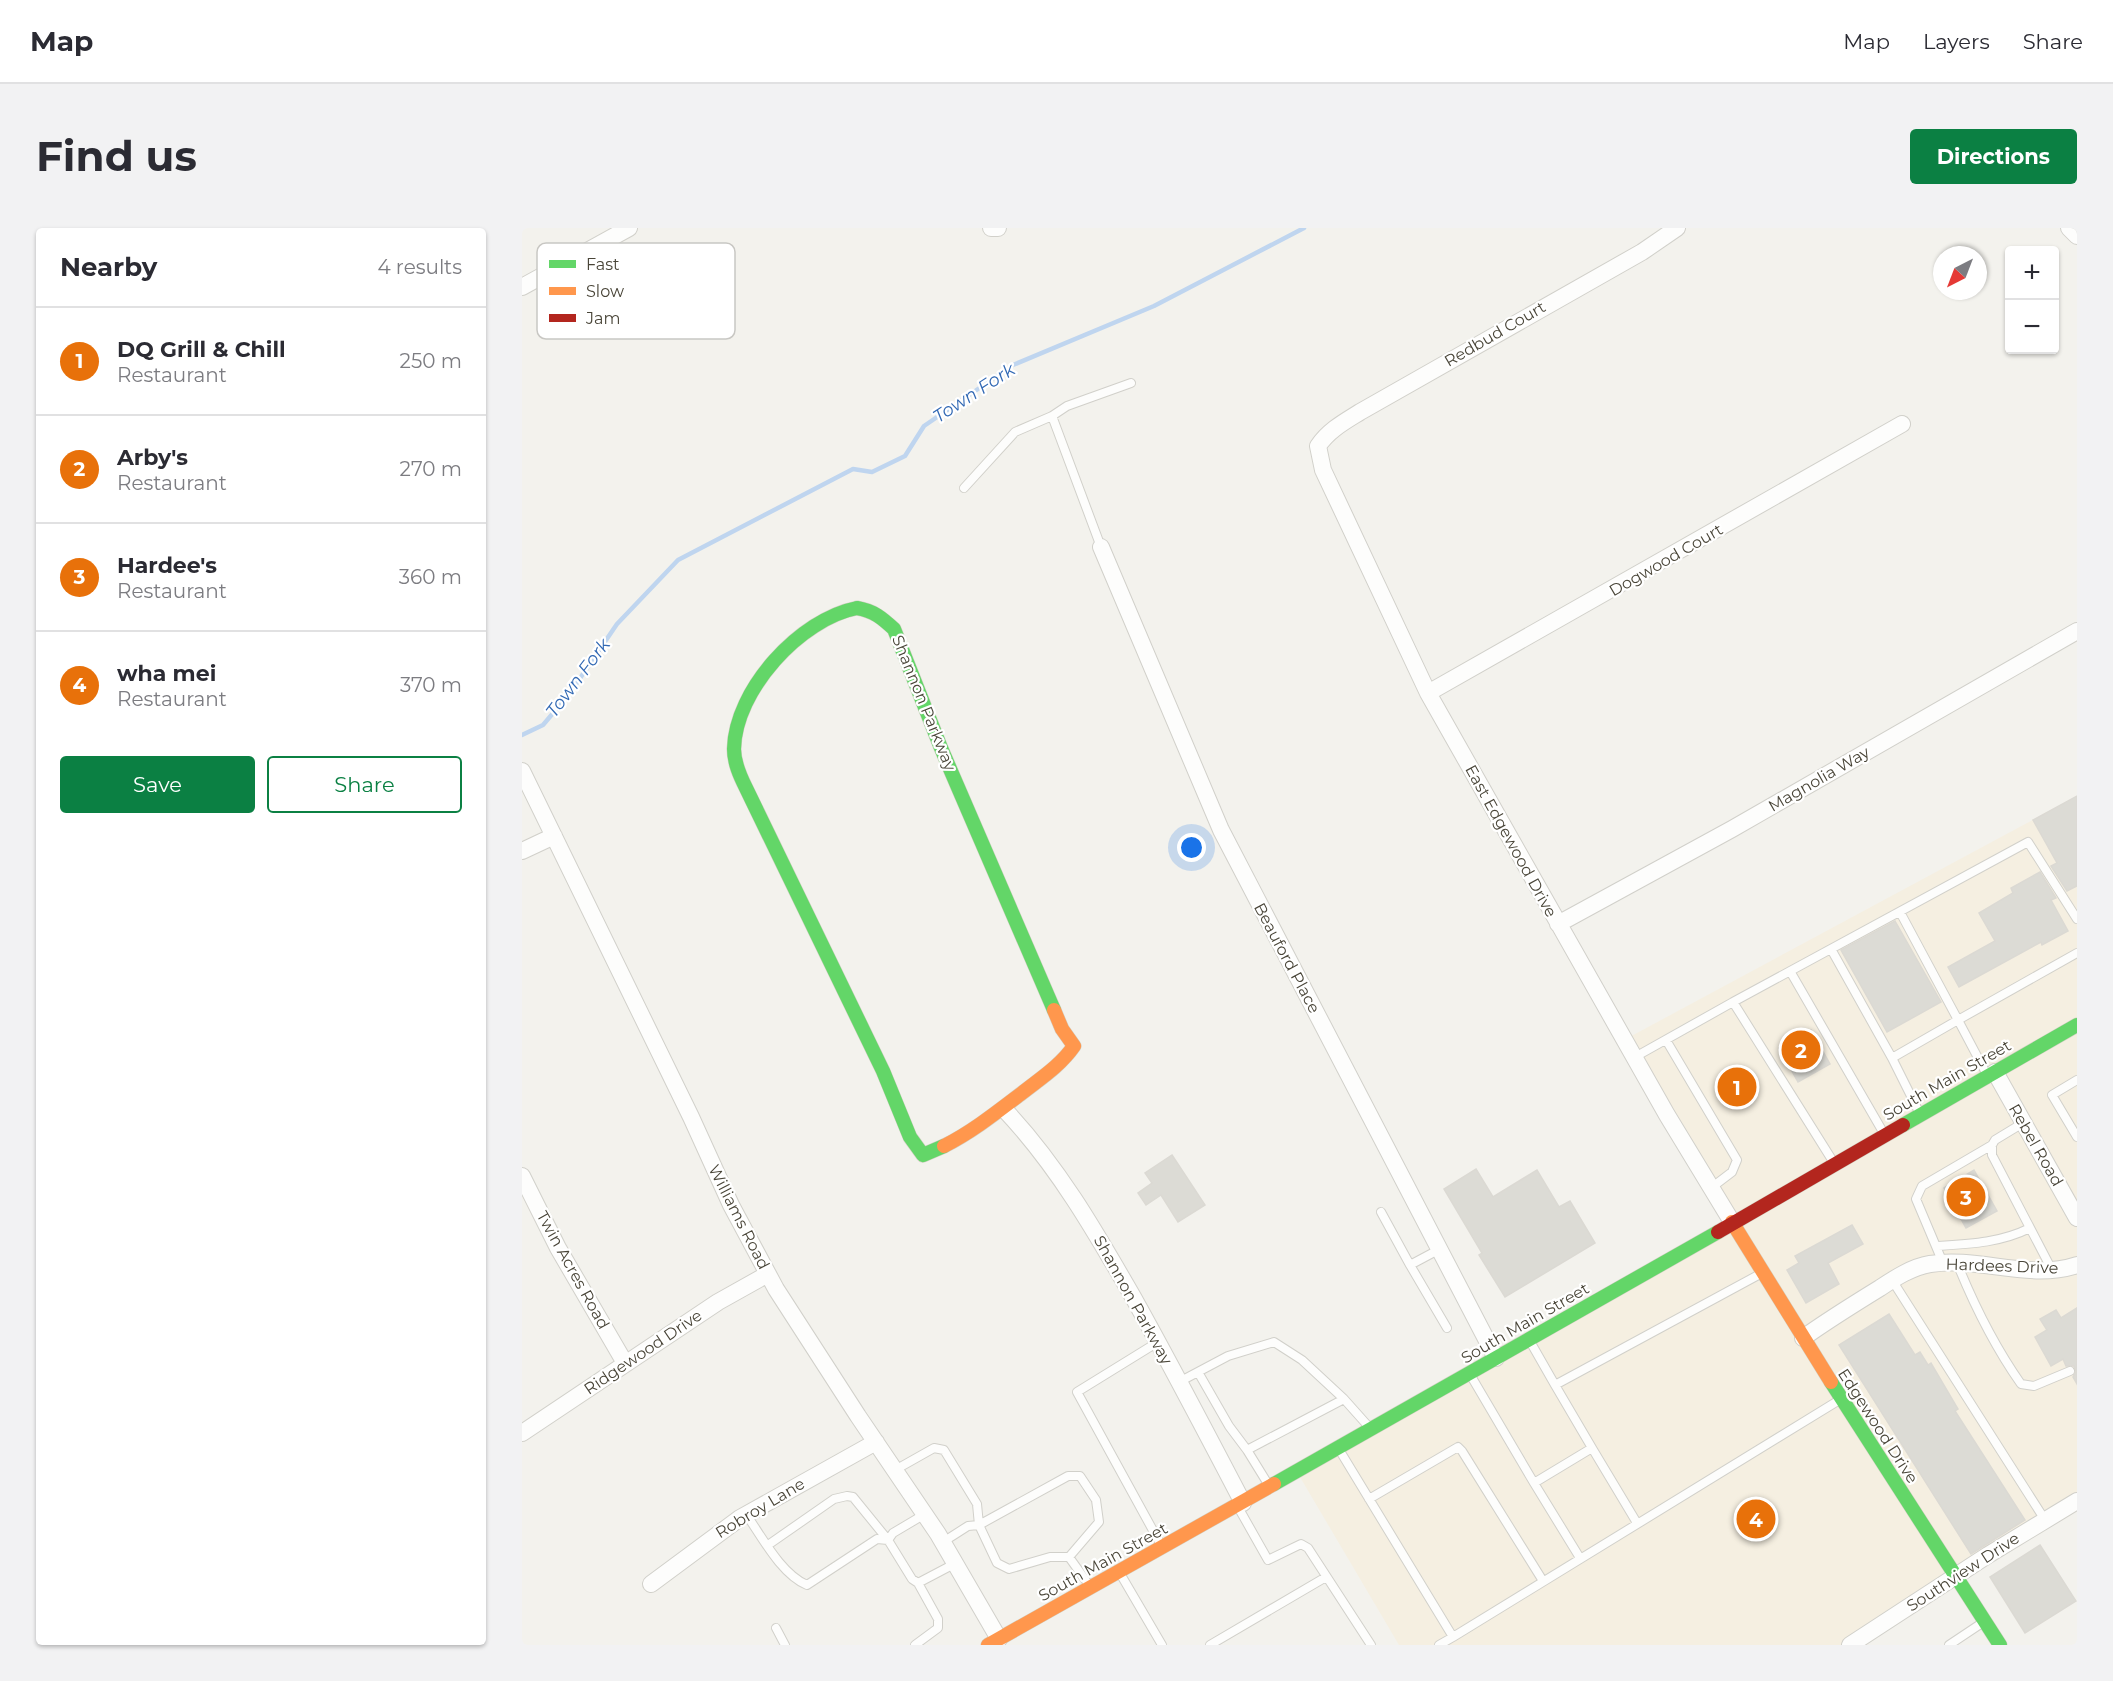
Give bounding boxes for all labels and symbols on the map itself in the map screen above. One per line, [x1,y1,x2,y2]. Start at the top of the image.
legend [537,243,735,339]
north arrow [1933,246,1987,300]
text: Fast [586,255,620,274]
text: Slow [586,282,624,301]
street label: Redbud Court [1441,297,1549,371]
text: Jam [585,309,620,328]
water label: Town Fork [929,358,1020,428]
street label: Dogwood Court [1606,520,1727,600]
street label: Shannon Parkway [888,632,960,774]
water label: Town Fork [541,633,616,722]
street label: Magnolia Way [1765,742,1873,816]
street label: East Edgewood Drive [1461,762,1561,920]
your location [1177,833,1206,862]
street label: Beauford Place [1250,900,1324,1016]
pin: 2 [1782,1028,1820,1072]
street label: South Main Street [1880,1035,2015,1124]
pin: 1 [1718,1064,1756,1110]
street label: Rebel Road [2005,1100,2067,1190]
street label: Williams Road [704,1161,774,1273]
pin: 3 [1946,1174,1986,1220]
street label: Twin Acres Road [533,1208,613,1332]
street label: Shannon Parkway [1090,1232,1176,1368]
street label: Hardees Drive [1945,1255,2059,1277]
street label: South Main Street [1458,1278,1593,1367]
street label: Ridgewood Drive [580,1306,706,1398]
street label: Edgewood Drive [1834,1365,1922,1487]
street label: Robroy Lane [712,1474,808,1542]
pin: 4 [1736,1496,1776,1542]
street label: South Main Street [1035,1518,1171,1605]
street label: Southview Drive [1903,1529,2023,1615]

